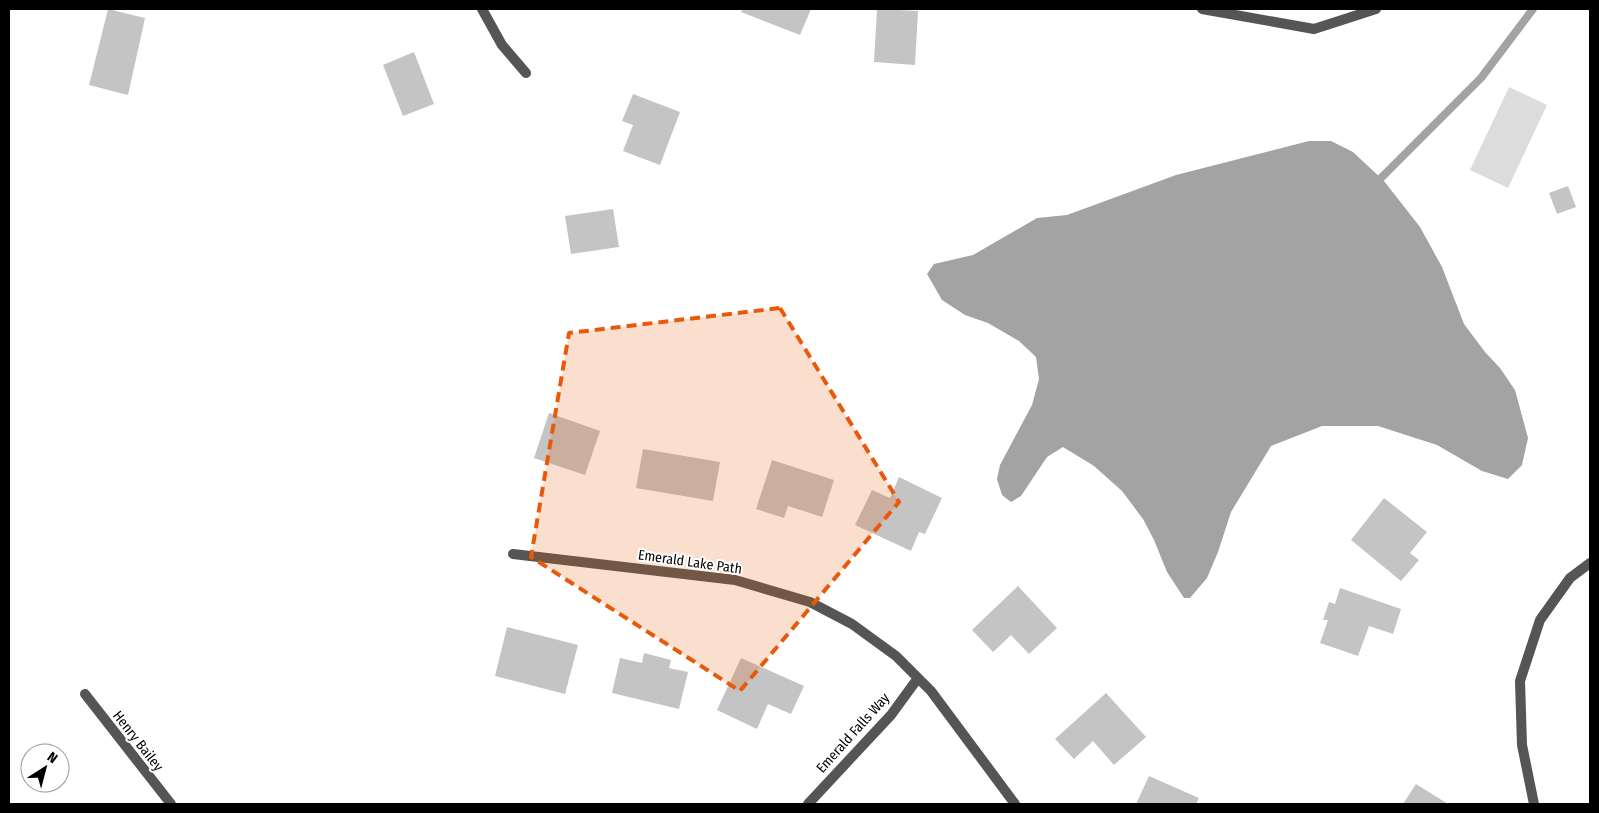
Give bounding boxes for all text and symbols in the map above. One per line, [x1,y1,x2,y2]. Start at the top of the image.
street label: Emerald Lake Path [637,546,743,578]
street label: Emerald Falls Way [813,689,894,776]
street label: Henry Bailey [109,707,167,775]
north arrow [20,743,70,793]
text: N [44,749,61,767]

